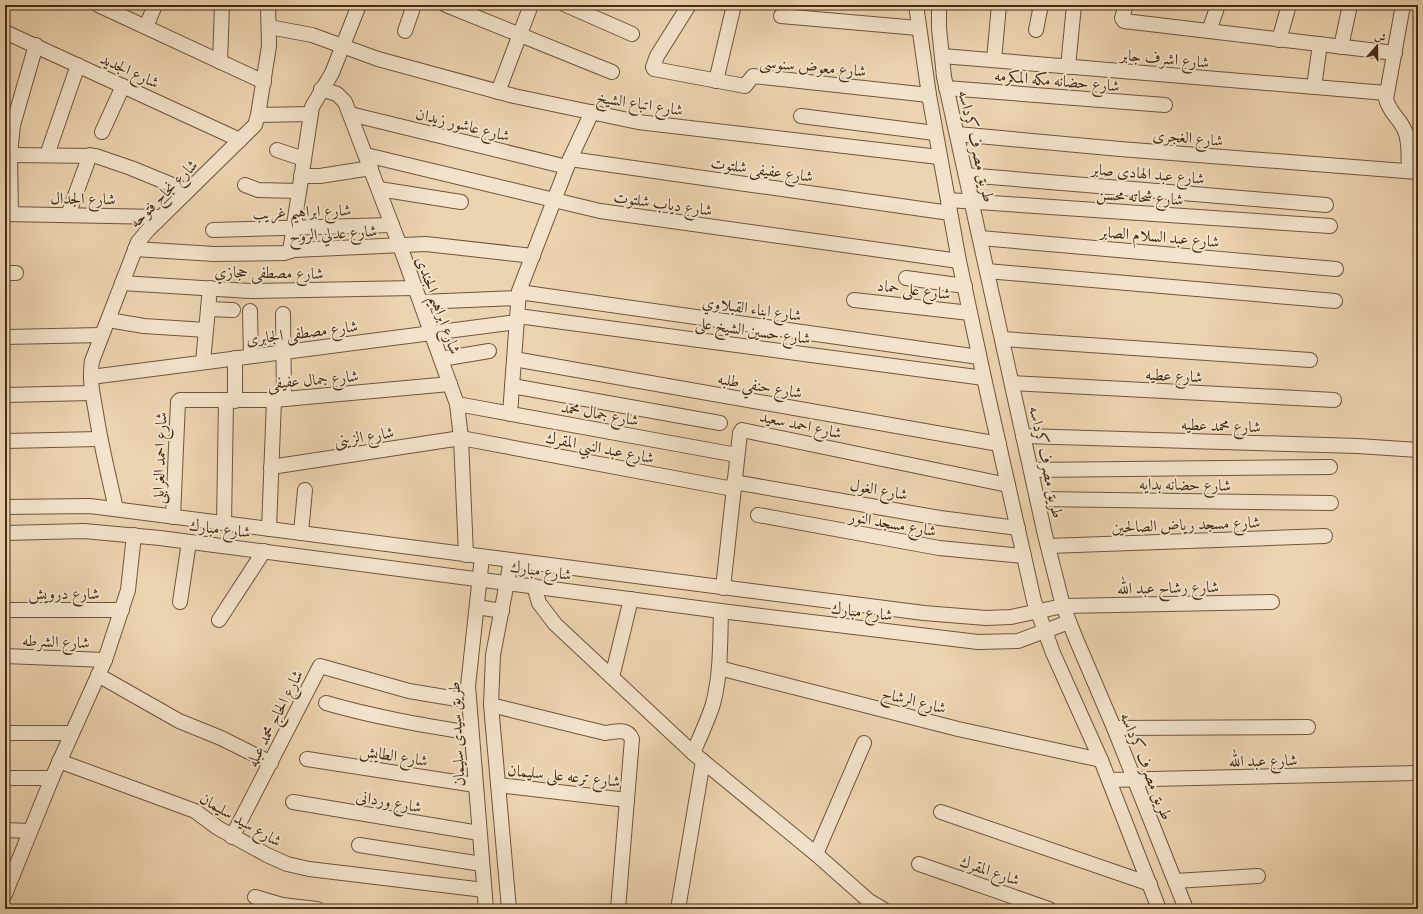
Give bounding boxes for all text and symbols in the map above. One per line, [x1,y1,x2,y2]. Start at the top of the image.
north arrow [1357,26,1397,66]
text: ش [1372,28,1388,47]
street label: شارع اشرف جابر [1117,45,1210,76]
street label: شارع الجديد [96,49,162,96]
street label: شارع معوض سنوسى [758,52,867,85]
street label: شارع حضانه مكه المكرمه [993,66,1121,99]
street label: شارع اتباع الشيخ [594,87,685,125]
street label: طريق مصرف كرداسه [950,88,999,205]
street label: شارع عاشور زيدان [413,104,512,149]
street label: شارع الغجرى [1152,125,1224,154]
street label: شارع عفيفى شلتوت [709,153,814,190]
street label: شارع نجاح فتوحه [125,155,205,235]
street label: شارع عبد الهادى صابر [1088,159,1205,192]
street label: شارع شحاته محسن [1096,184,1184,213]
street label: شارع دياب شلتوت [612,187,714,224]
street label: شارع الجدال [50,188,116,213]
street label: شارع ابراهيم غريب [252,200,352,230]
street label: شارع عدلي الروح [288,221,378,251]
street label: شارع عبد السلام الصابر [1097,222,1220,256]
street label: شارع ابراهيم الجندى [405,254,465,359]
street label: شارع مصطفى حجازي [214,262,324,287]
street label: شارع على حماد [876,276,952,307]
street label: شارع ابناء القبلاوي [700,292,803,329]
street label: شارع حسين الشيخ على [693,313,812,353]
street label: شارع مصطفى الجابرى [245,316,360,353]
street label: شارع عطيه [1145,365,1203,390]
street label: شارع جمال عفيفى [267,366,360,397]
street label: شارع حنفي طلبه [715,369,804,408]
street label: شارع جمال محمد [559,397,640,434]
street label: طريق مصرف كرداسه [1021,404,1068,521]
street label: شارع احمد سعيد [757,406,844,446]
street label: شارع احمد الغرابلى [148,412,175,504]
street label: شارع محمد عطيه [1180,415,1261,440]
street label: شارع الزينى [333,422,396,455]
street label: شارع عبد النبي المقرك [543,428,656,473]
street label: شارع حضانه بدايه [1139,474,1231,499]
street label: شارع الغول [848,475,909,508]
street label: شارع مسجد النور [845,506,938,544]
street label: شارع مسجد رياض الصالحين [1111,512,1261,541]
street label: شارع مبارك [188,515,252,546]
street label: شارع مبارك [508,557,573,588]
street label: شارع رشاح عبد الله [1117,574,1219,603]
street label: شارع درويش [28,584,100,607]
street label: شارع مبارك [830,598,894,629]
street label: شارع الشرطه [22,631,90,656]
street label: شارع الحاج محمد عبله [242,667,311,772]
street label: طريق سيدى سليمان [444,681,473,787]
street label: شارع الرشاح [878,683,948,723]
street label: طريق مصرف كرداسه [1113,710,1177,824]
street label: شارع الطايش [358,741,429,774]
street label: شارع عبد الله [1228,747,1298,775]
street label: شارع ترعه على سليمان [506,760,621,795]
street label: شارع وردانى [354,786,423,821]
street label: شارع سيد سليمان [194,788,285,854]
street label: شارع المقرك [956,851,1022,893]

